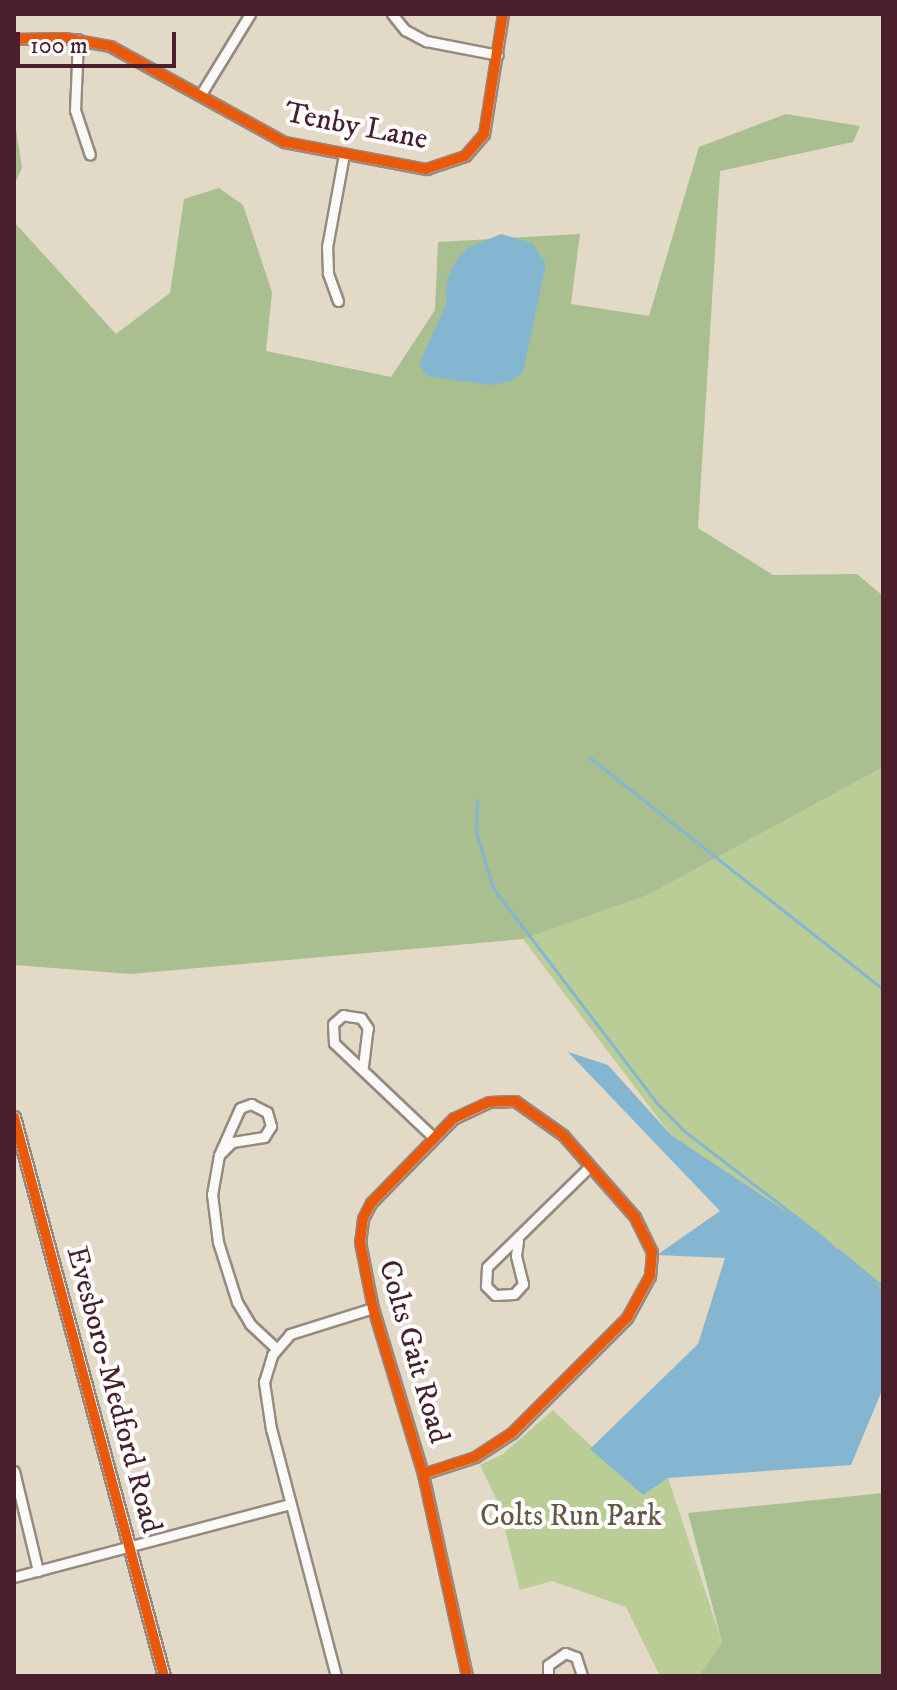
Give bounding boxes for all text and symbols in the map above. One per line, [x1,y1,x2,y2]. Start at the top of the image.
scale bar [20,16,180,66]
text: 100 m [30,31,88,61]
street label: Tenby Lane [281,96,431,158]
street label: Evesboro-Medford Road [57,1243,169,1537]
street label: Colts Gait Road [370,1256,456,1448]
park label: Colts Run Park [480,1499,662,1535]

